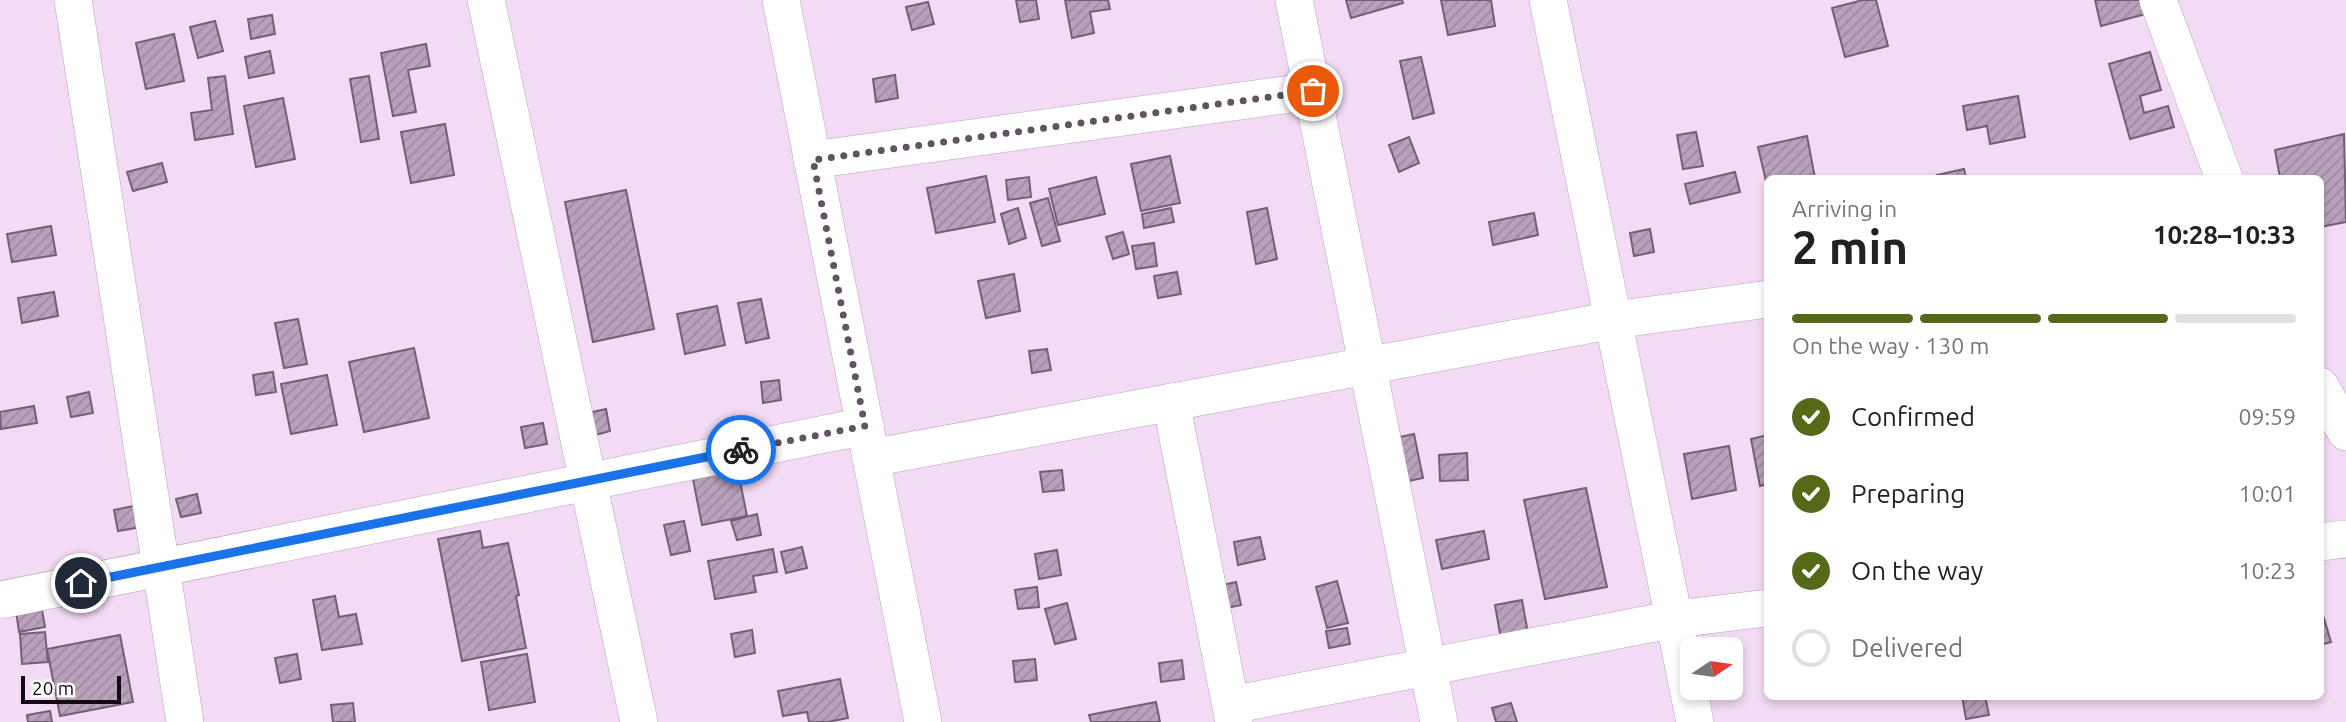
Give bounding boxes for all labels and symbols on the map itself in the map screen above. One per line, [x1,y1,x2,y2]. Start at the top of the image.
pin [1283,61,1343,121]
courier [706,415,776,485]
pin [51,553,111,613]
north arrow [1680,637,1743,700]
scale bar [21,673,121,705]

